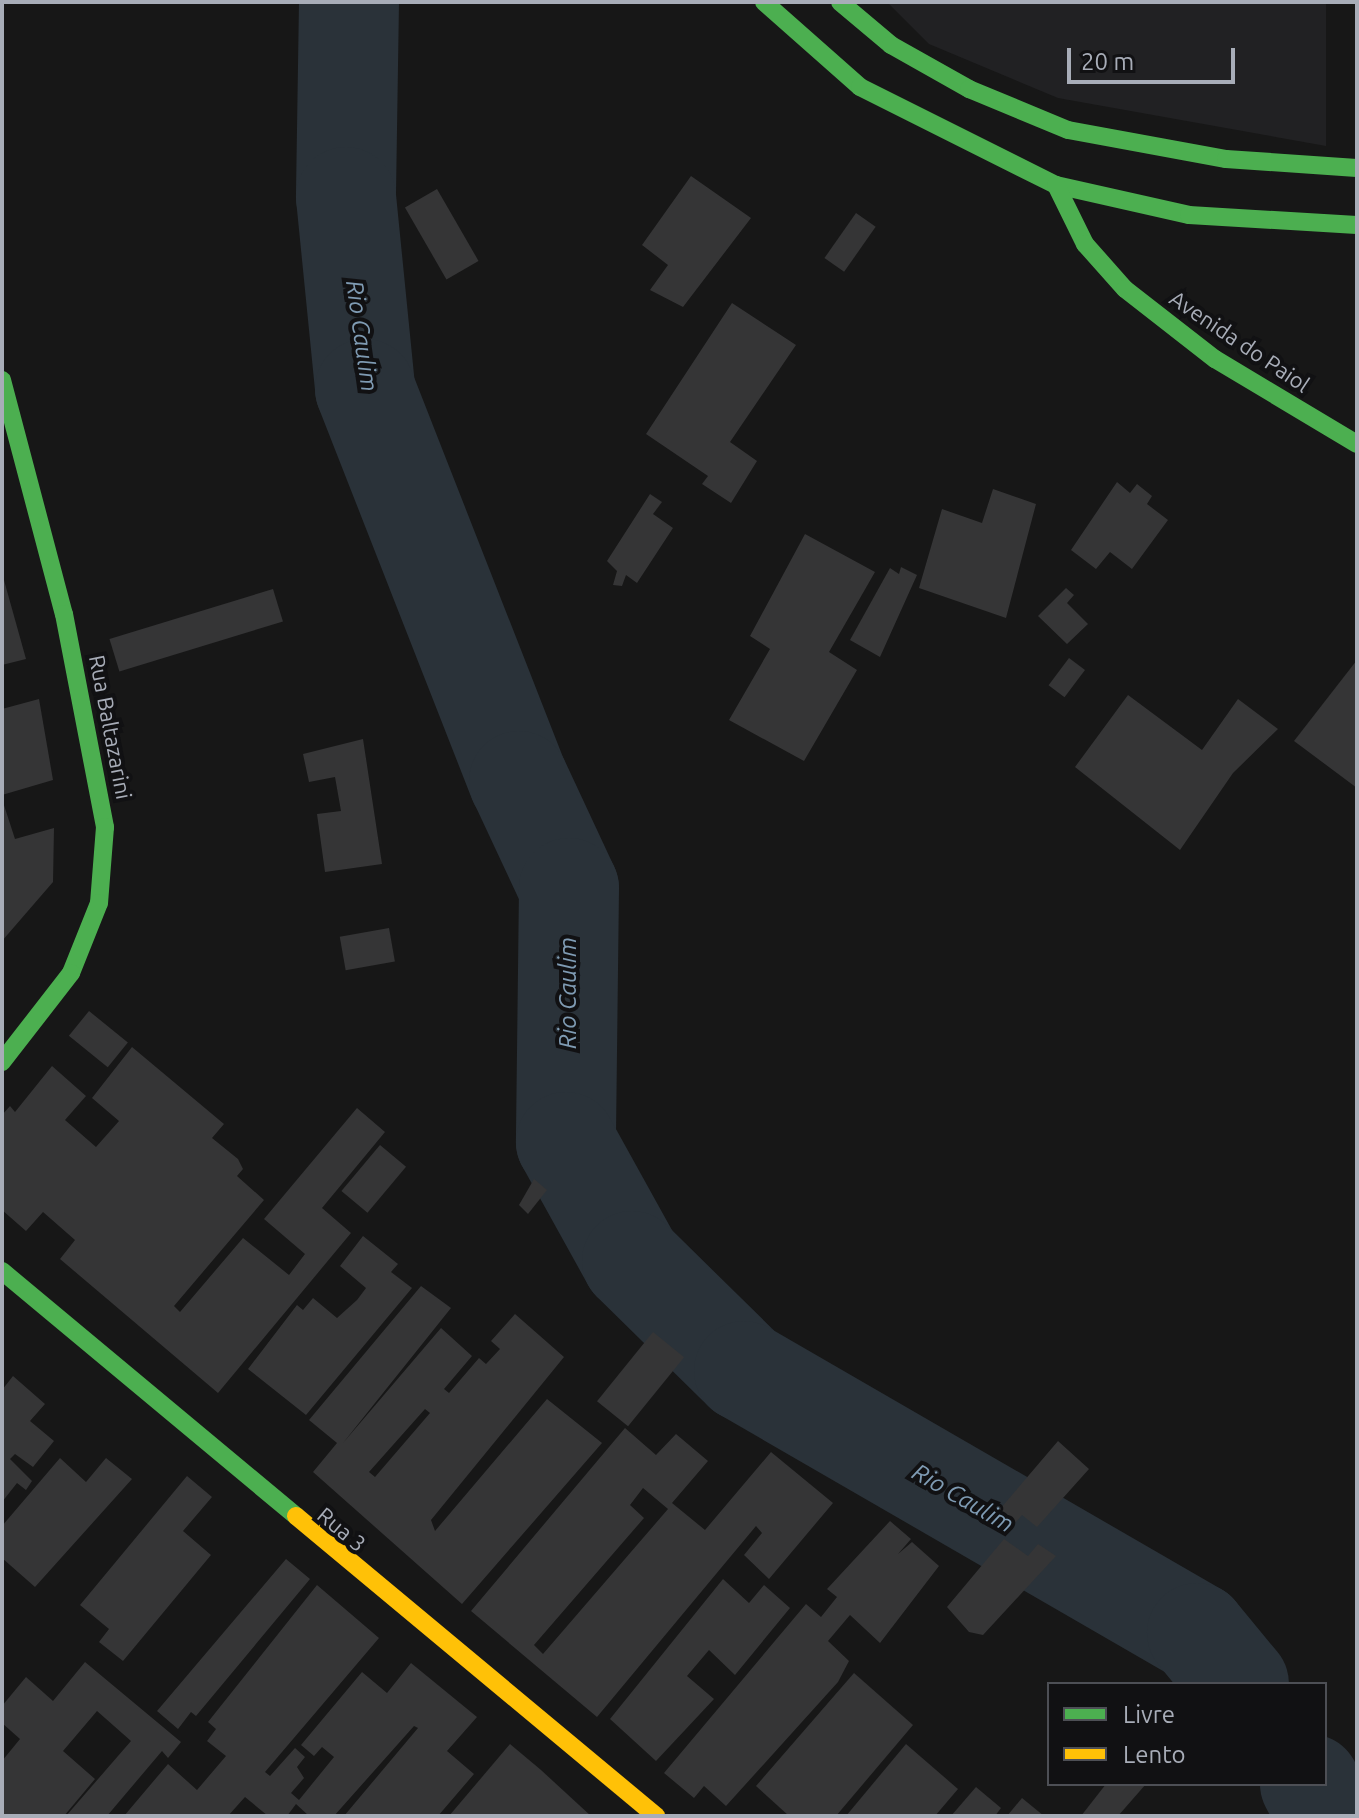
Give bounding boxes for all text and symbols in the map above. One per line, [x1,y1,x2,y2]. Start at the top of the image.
scale bar [1071,32,1239,82]
text: 20 m [1081,48,1134,75]
water label: Rio Caulim [340,278,384,394]
street label: Avenida do Paiol [1165,284,1315,398]
street label: Rua Baltazarini [84,653,138,801]
water label: Rio Caulim [554,937,582,1049]
water label: Rio Caulim [907,1457,1019,1539]
street label: Rua 3 [312,1501,372,1557]
legend [1047,1682,1327,1786]
text: Livre [1123,1701,1175,1728]
text: Lento [1123,1741,1186,1768]

